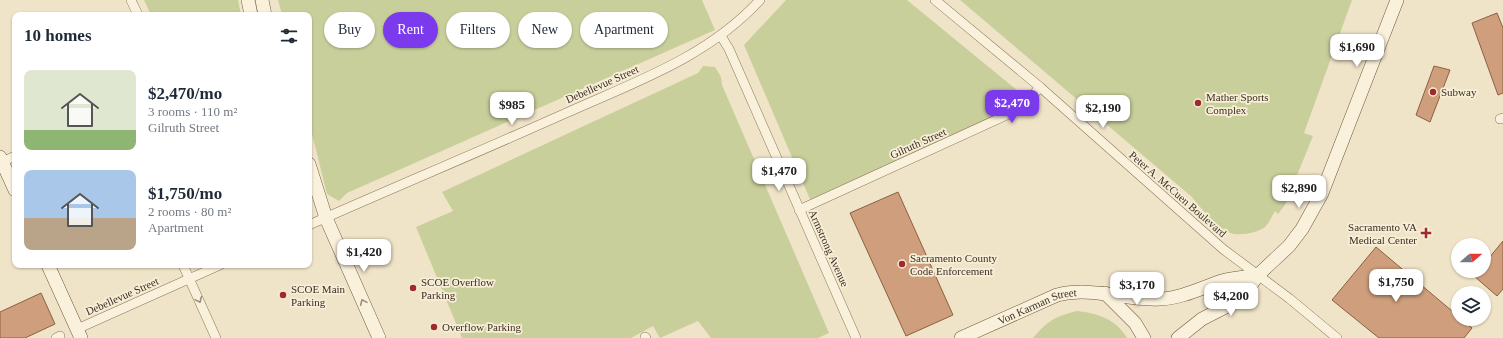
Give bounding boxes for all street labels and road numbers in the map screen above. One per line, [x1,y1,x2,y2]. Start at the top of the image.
street label: Debellevue Street [564,63,640,105]
street label: Gilruth Street [888,125,948,161]
street label: Peter A. McCuen Boulevard [1127,149,1229,240]
street label: Armstrong Avenue [807,208,851,289]
street label: Debellevue Street [84,275,160,317]
street label: Von Karman Street [996,286,1077,327]

